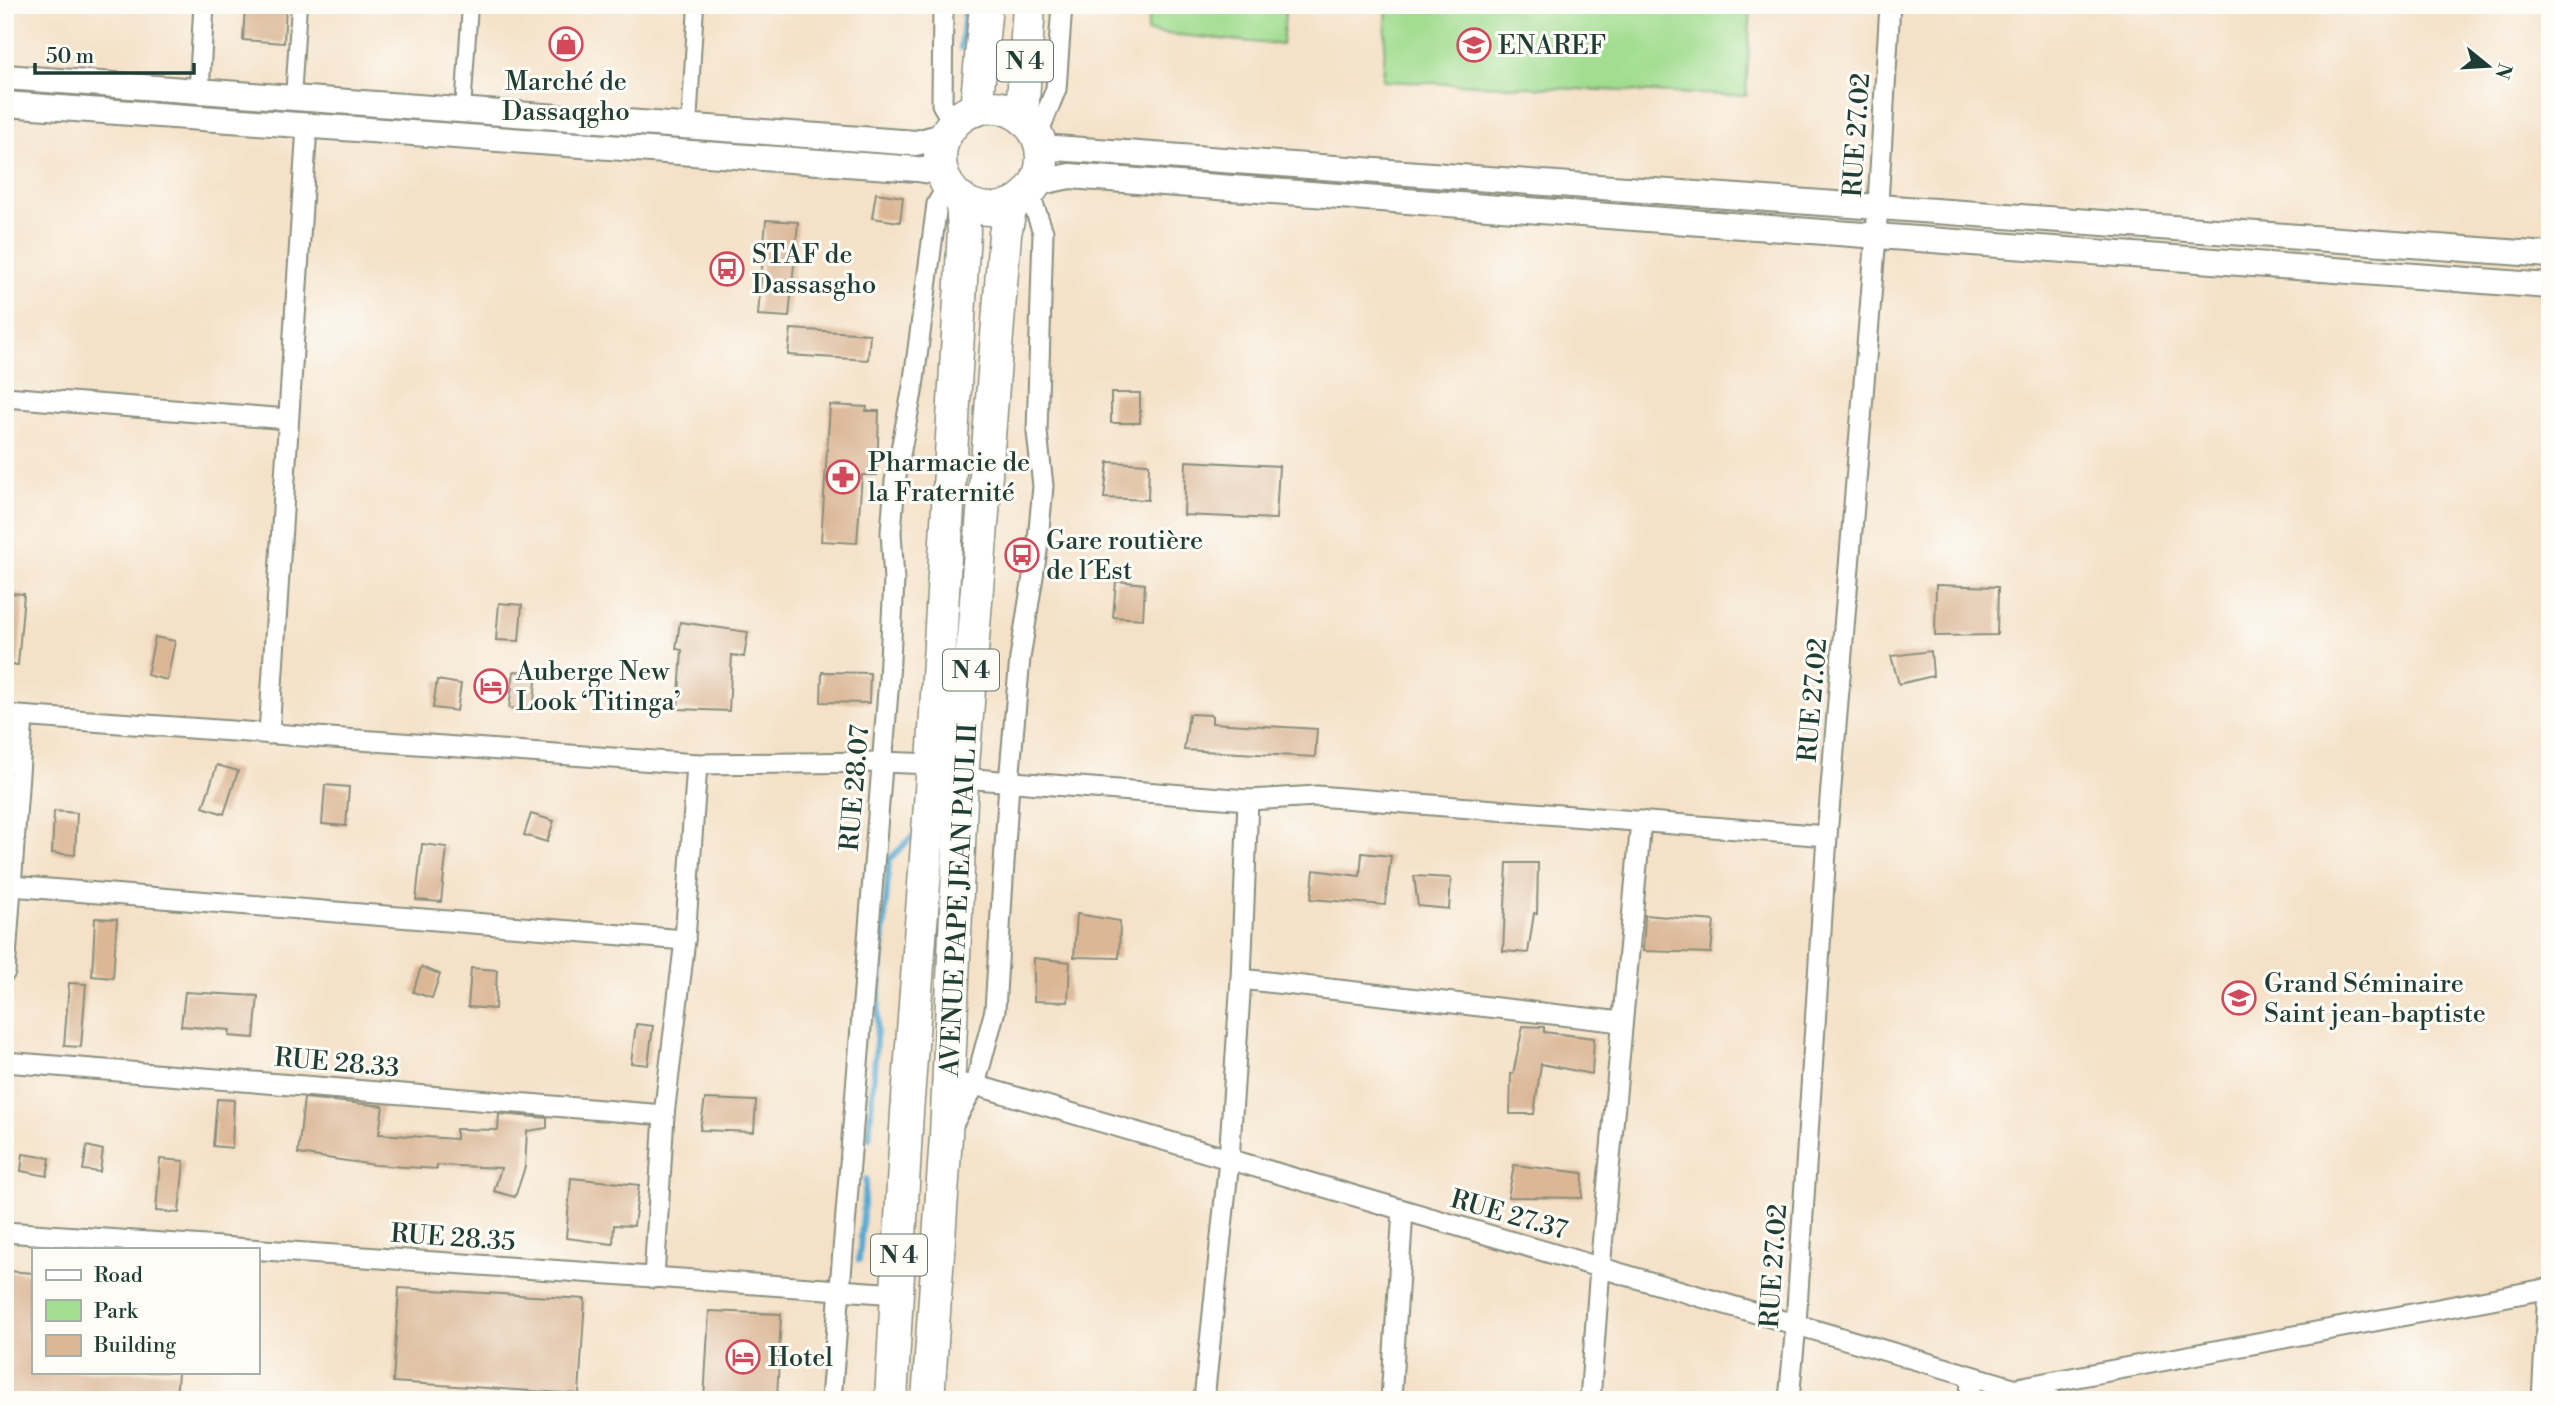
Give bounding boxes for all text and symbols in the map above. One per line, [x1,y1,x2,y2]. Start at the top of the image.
shop icon: Marché de Dassaqgho [547,25,585,63]
school or university icon: ENAREF [1455,26,1493,64]
place label: ENAREF [1498,30,1606,62]
scale bar [35,32,194,76]
north arrow [2454,32,2524,102]
road number: N 4 [997,40,1053,82]
text: 50 m [46,44,94,70]
text: N [2489,60,2517,82]
place label: Marché de Dassaqgho [502,66,630,128]
street label: RUE 27.02 [1837,72,1877,198]
place label: STAF de Dassasgho [752,239,876,301]
bus stop icon: STAF de Dassasgho [708,250,746,288]
place label: Pharmacie de la Fraternité [868,447,1030,509]
pharmacy icon: Pharmacie de la Fraternité [824,458,862,496]
place label: Gare routière de l´Est [1046,525,1203,587]
bus stop icon: Gare routière de l´Est [1003,536,1041,574]
street label: RUE 27.02 [1792,637,1834,764]
road number: N 4 [943,650,999,690]
place label: Auberge New Look ‘Titinga’ [515,656,681,718]
hotel icon: Auberge New Look ‘Titinga’ [472,667,510,705]
street label: AVENUE PAPE JEAN PAUL II [934,723,984,1078]
street label: RUE 28.07 [834,724,876,853]
place label: Grand Séminaire Saint jean-baptiste [2264,968,2486,1030]
school or university icon: Grand Séminaire Saint jean-baptiste [2220,979,2258,1017]
street label: RUE 28.33 [273,1042,401,1084]
street label: RUE 27.37 [1447,1183,1571,1247]
street label: RUE 27.02 [1754,1203,1794,1329]
street label: RUE 28.35 [389,1218,517,1258]
road number: N 4 [871,1234,927,1275]
legend [32,1248,259,1374]
text: Road [94,1263,143,1289]
text: Park [94,1299,139,1325]
text: Building [93,1333,176,1359]
hotel icon: Hotel [724,1338,762,1376]
place label: Hotel [768,1342,833,1374]

